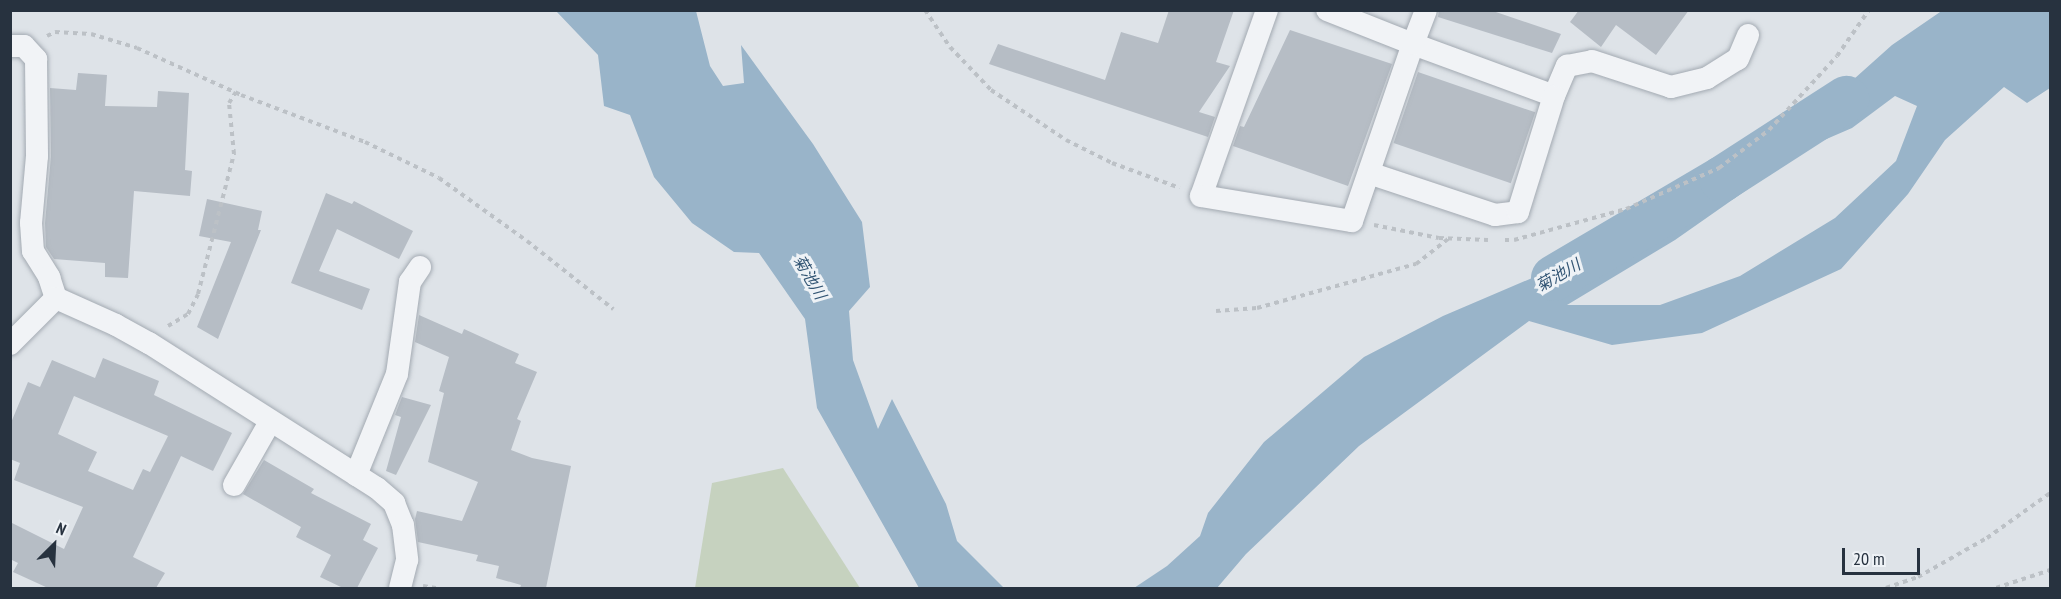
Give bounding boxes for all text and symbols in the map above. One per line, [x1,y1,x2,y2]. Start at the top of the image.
water label: 菊池川 [790,251,830,303]
water label: 菊池川 [1532,255,1584,295]
north arrow [24,515,84,575]
text: N [53,518,69,539]
scale bar [1845,536,1923,574]
text: 20 m [1853,547,1885,570]

